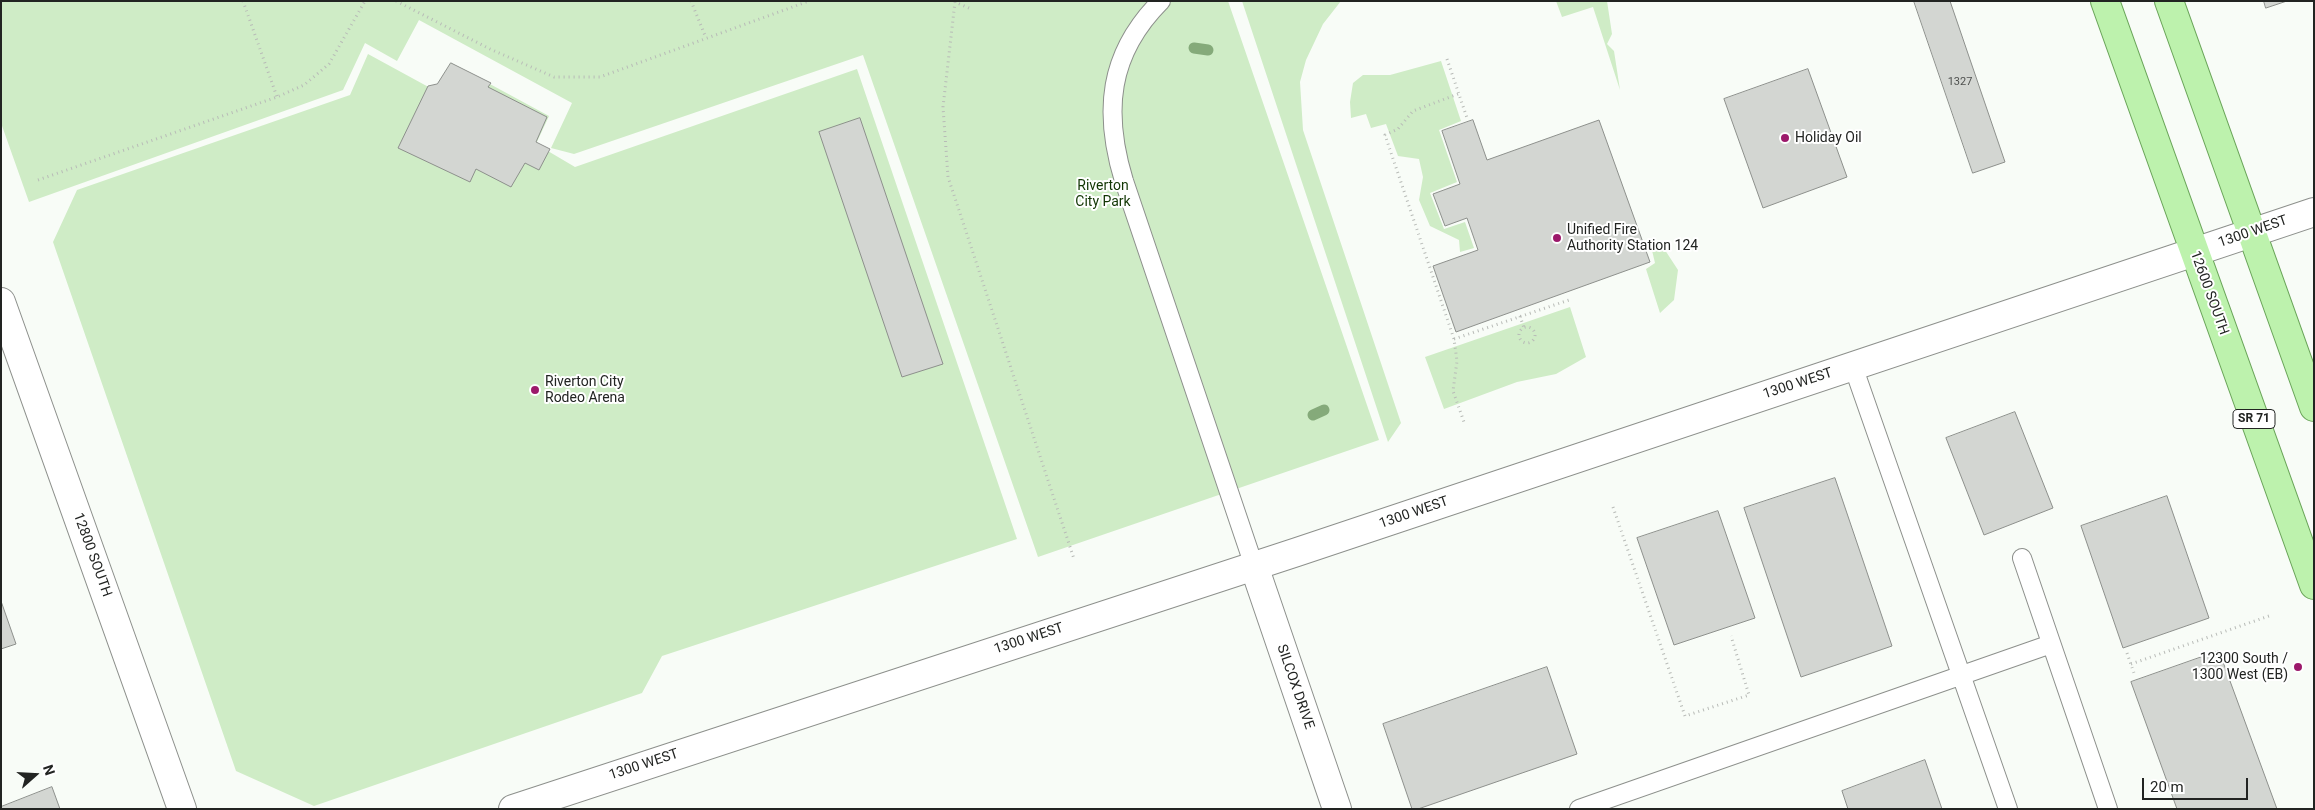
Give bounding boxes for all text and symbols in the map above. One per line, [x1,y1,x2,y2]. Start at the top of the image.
house number: 1327 [1948,75,1972,89]
place label: Holiday Oil [1795,130,1862,146]
marker: Holiday Oil [1779,132,1791,144]
park label: Riverton City Park [1075,178,1131,210]
street label: 1300 WEST [2216,212,2290,252]
place label: Unified Fire Authority Station 124 [1567,222,1698,254]
marker: Unified Fire Authority Station 124 [1551,232,1563,244]
street label: 12600 SOUTH [2186,249,2232,337]
street label: 1300 WEST [1761,365,1835,403]
place label: Riverton City Rodeo Arena [545,374,625,407]
marker: Riverton City Rodeo Arena [529,384,541,396]
road number: SR 71 [2233,409,2275,428]
street label: 1300 WEST [1377,493,1451,533]
street label: 12800 SOUTH [69,511,115,599]
street label: 1300 WEST [992,620,1066,658]
street label: SILCOX DRIVE [1273,642,1317,732]
place label: 12300 South / 1300 West (EB) [2192,651,2288,684]
marker: 12300 South / 1300 West (EB) [2292,661,2304,673]
street label: 1300 WEST [607,746,681,784]
north arrow [10,750,60,800]
text: N [40,763,58,777]
scale bar [2145,768,2251,800]
text: 20 m [2150,778,2184,796]

